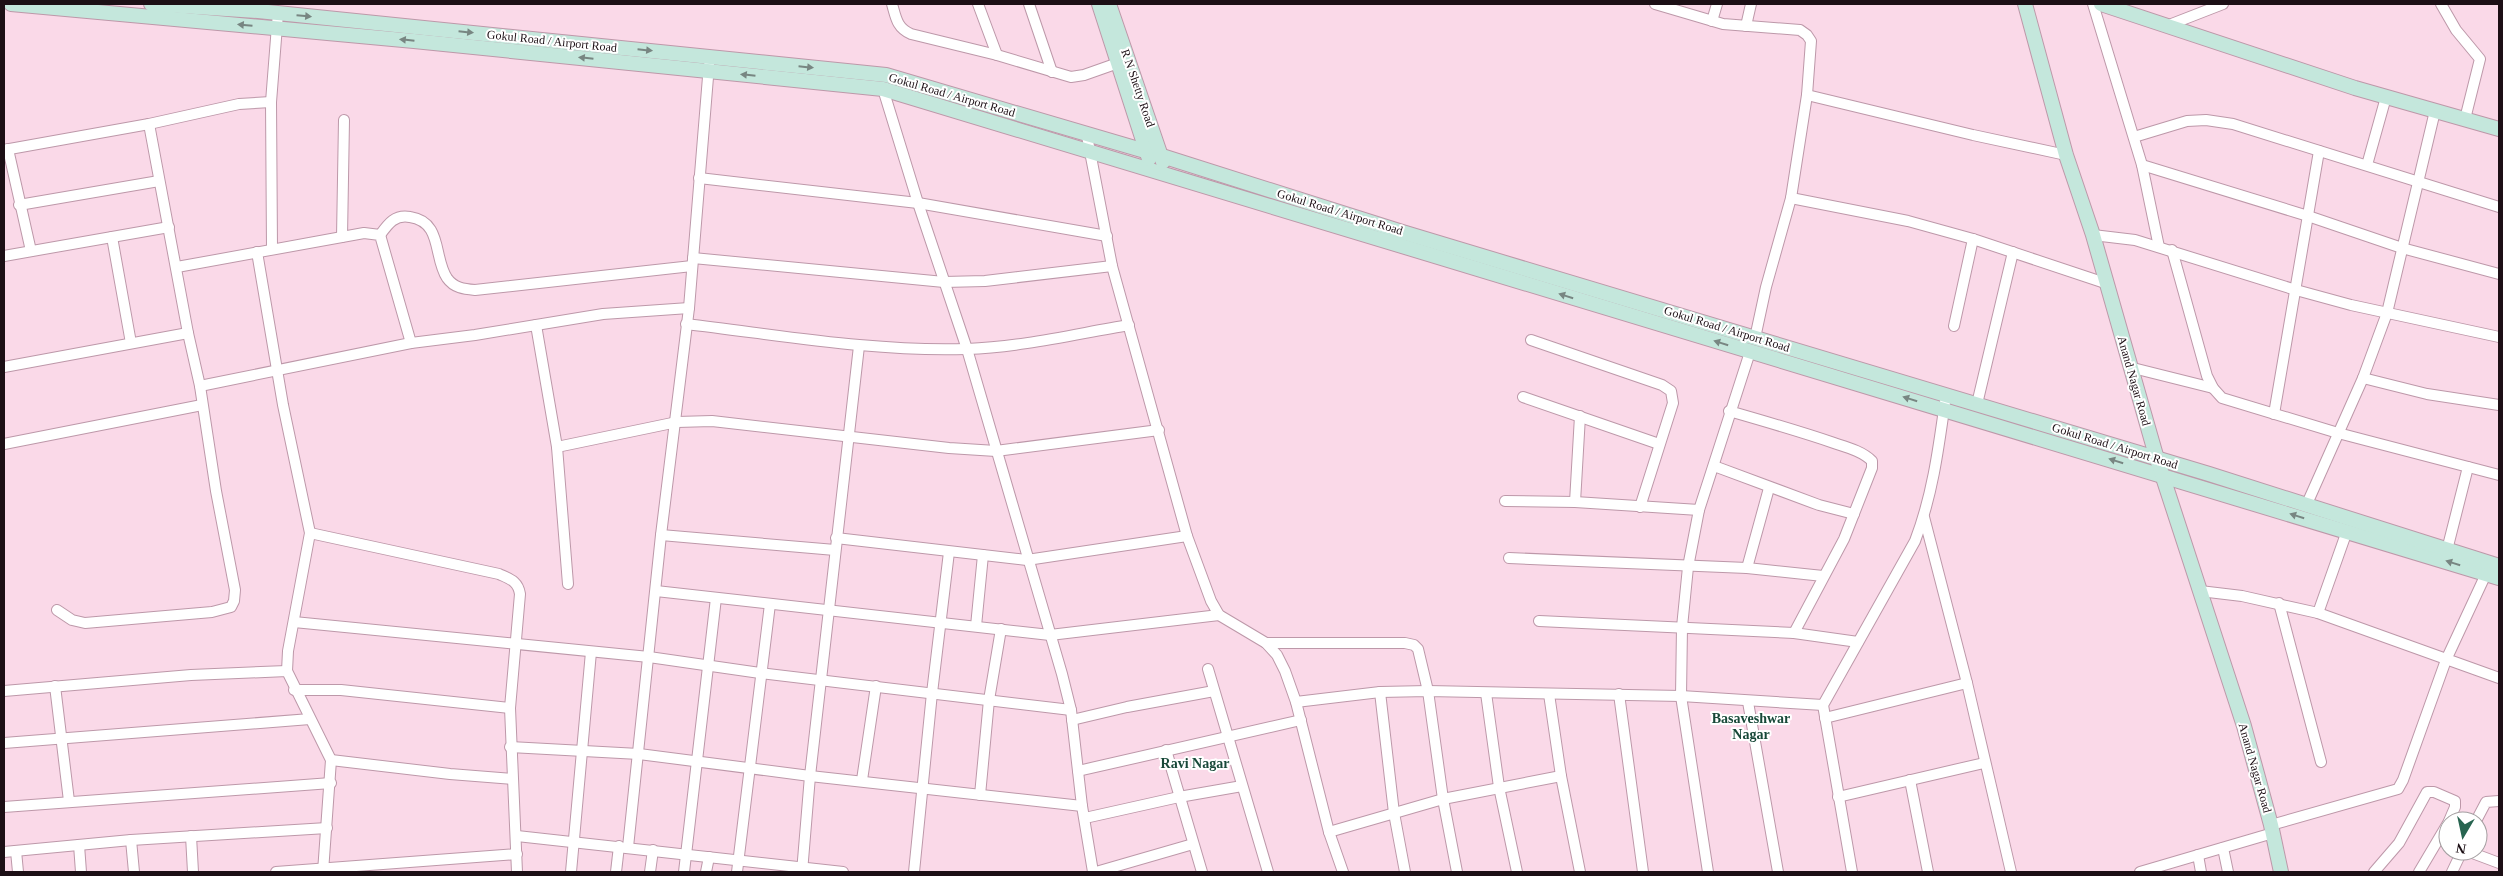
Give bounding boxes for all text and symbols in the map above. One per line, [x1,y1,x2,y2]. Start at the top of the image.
one-way arrow [296,12,312,20]
one-way arrow [237,21,253,29]
street label: Gokul Road / Airport Road [486,27,618,55]
one-way arrow [458,28,474,36]
one-way arrow [398,36,414,44]
one-way arrow [637,46,653,54]
street label: R N Shetty Road [1118,47,1158,129]
one-way arrow [578,54,594,62]
one-way arrow [799,63,815,71]
street label: Gokul Road / Airport Road [887,70,1017,120]
one-way arrow [739,71,755,79]
street label: Gokul Road / Airport Road [1275,186,1405,238]
one-way arrow [1558,291,1573,299]
street label: Gokul Road / Airport Road [1662,303,1792,355]
street label: Anand Nagar Road [2115,335,2153,427]
one-way arrow [1713,338,1728,346]
one-way arrow [1903,394,1918,402]
street label: Gokul Road / Airport Road [2050,420,2180,472]
one-way arrow [2108,457,2123,465]
one-way arrow [2290,511,2305,519]
one-way arrow [2445,559,2460,567]
district label: Basaveshwar Nagar [1712,711,1790,742]
street label: Anand Nagar Road [2236,722,2274,814]
district label: Ravi Nagar [1161,756,1229,771]
north arrow [2438,811,2488,861]
text: N [2455,840,2467,857]

